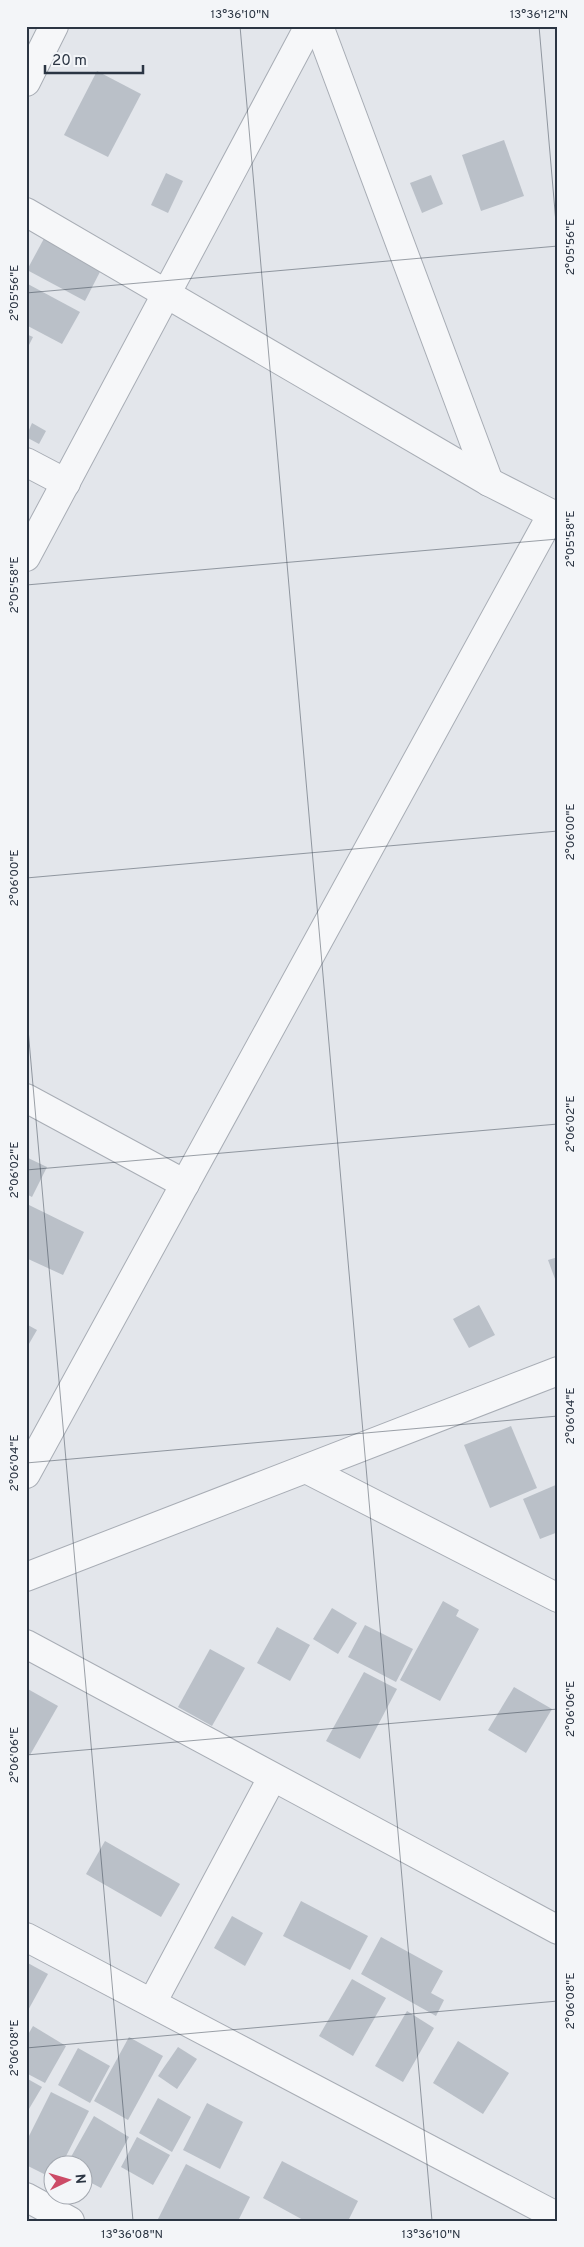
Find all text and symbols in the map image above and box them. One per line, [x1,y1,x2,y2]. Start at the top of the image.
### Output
text: 13°36'10"N [210,7,270,23]
text: 13°36'12"N [510,7,568,23]
scale bar [45,42,142,74]
text: 20 m [52,52,87,71]
text: 2°05'56"E [563,219,579,275]
text: 2°05'56"E [7,265,23,321]
text: 2°05'58"E [563,511,579,567]
text: 2°05'58"E [7,557,23,613]
text: 2°06'00"E [563,803,579,861]
text: 2°06'00"E [7,849,23,907]
text: 2°06'02"E [563,1096,579,1152]
text: 2°06'02"E [7,1142,23,1198]
text: 2°06'04"E [563,1388,579,1444]
text: 2°06'04"E [7,1435,23,1491]
text: 2°06'06"E [563,1681,579,1737]
text: 2°06'06"E [7,1727,23,1783]
text: 2°06'08"E [563,1973,579,2029]
text: 2°06'08"E [7,2020,23,2076]
north arrow [42,2154,92,2204]
text: N [71,2173,88,2185]
text: 13°36'08"N [101,2227,163,2243]
text: 13°36'10"N [401,2227,461,2243]

